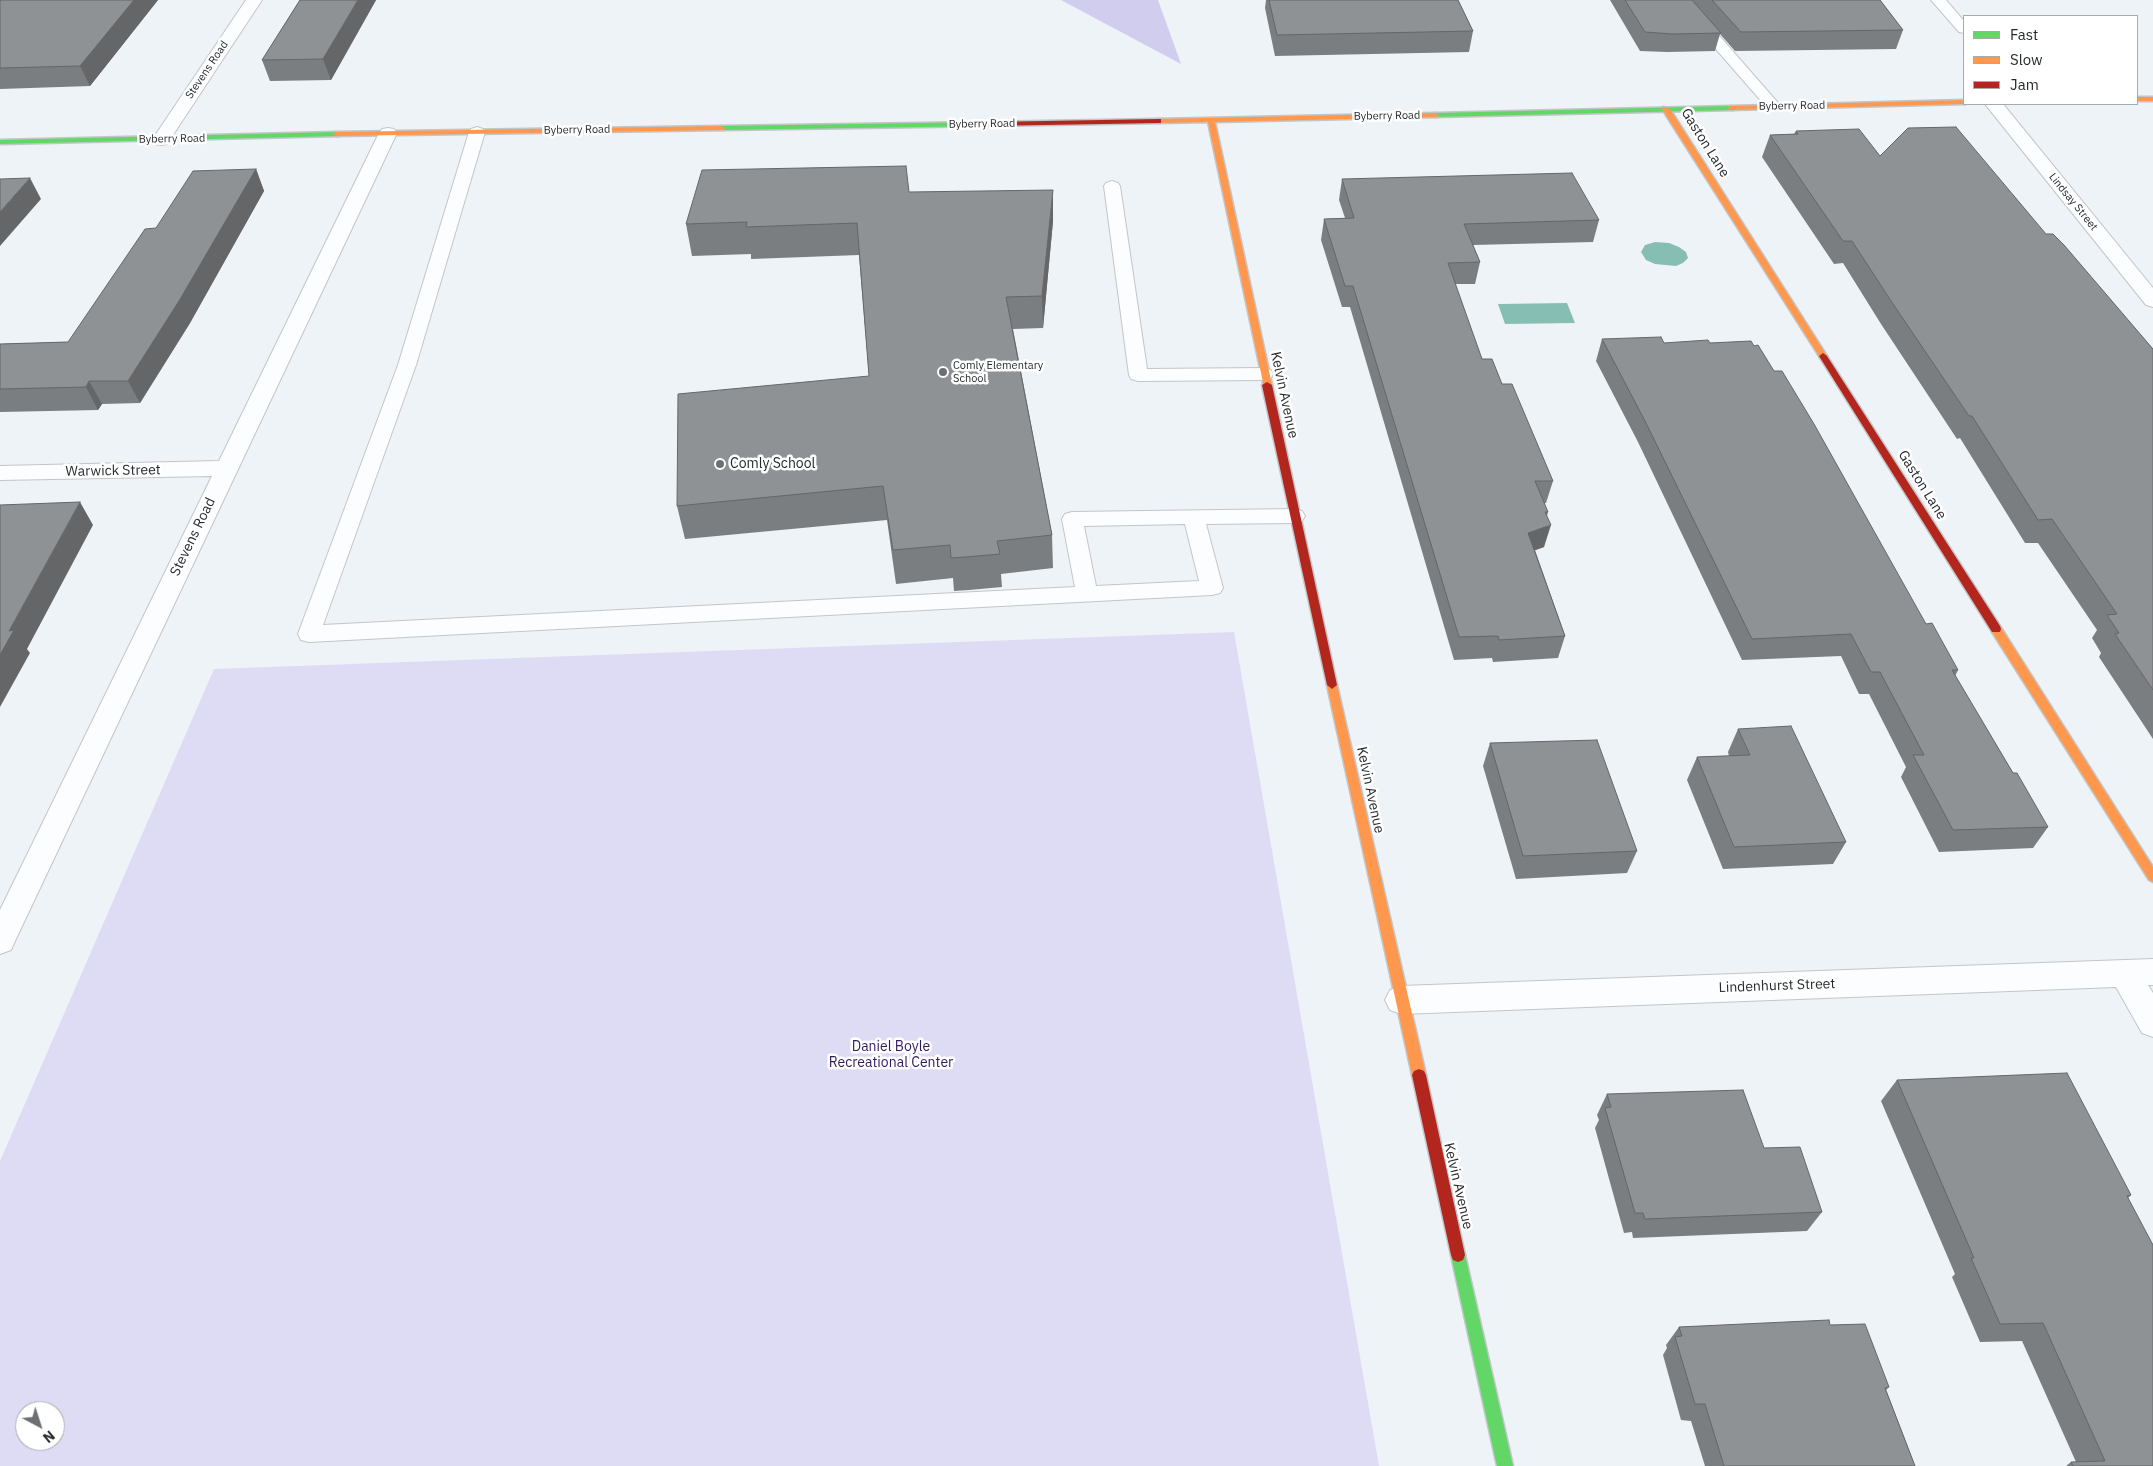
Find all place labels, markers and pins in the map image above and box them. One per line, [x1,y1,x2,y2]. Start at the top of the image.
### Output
place label: Comly Elementary School [953,359,1043,385]
marker: Comly Elementary School [937,366,949,378]
place label: Comly School [730,456,815,472]
marker: Comly School [714,458,726,470]

